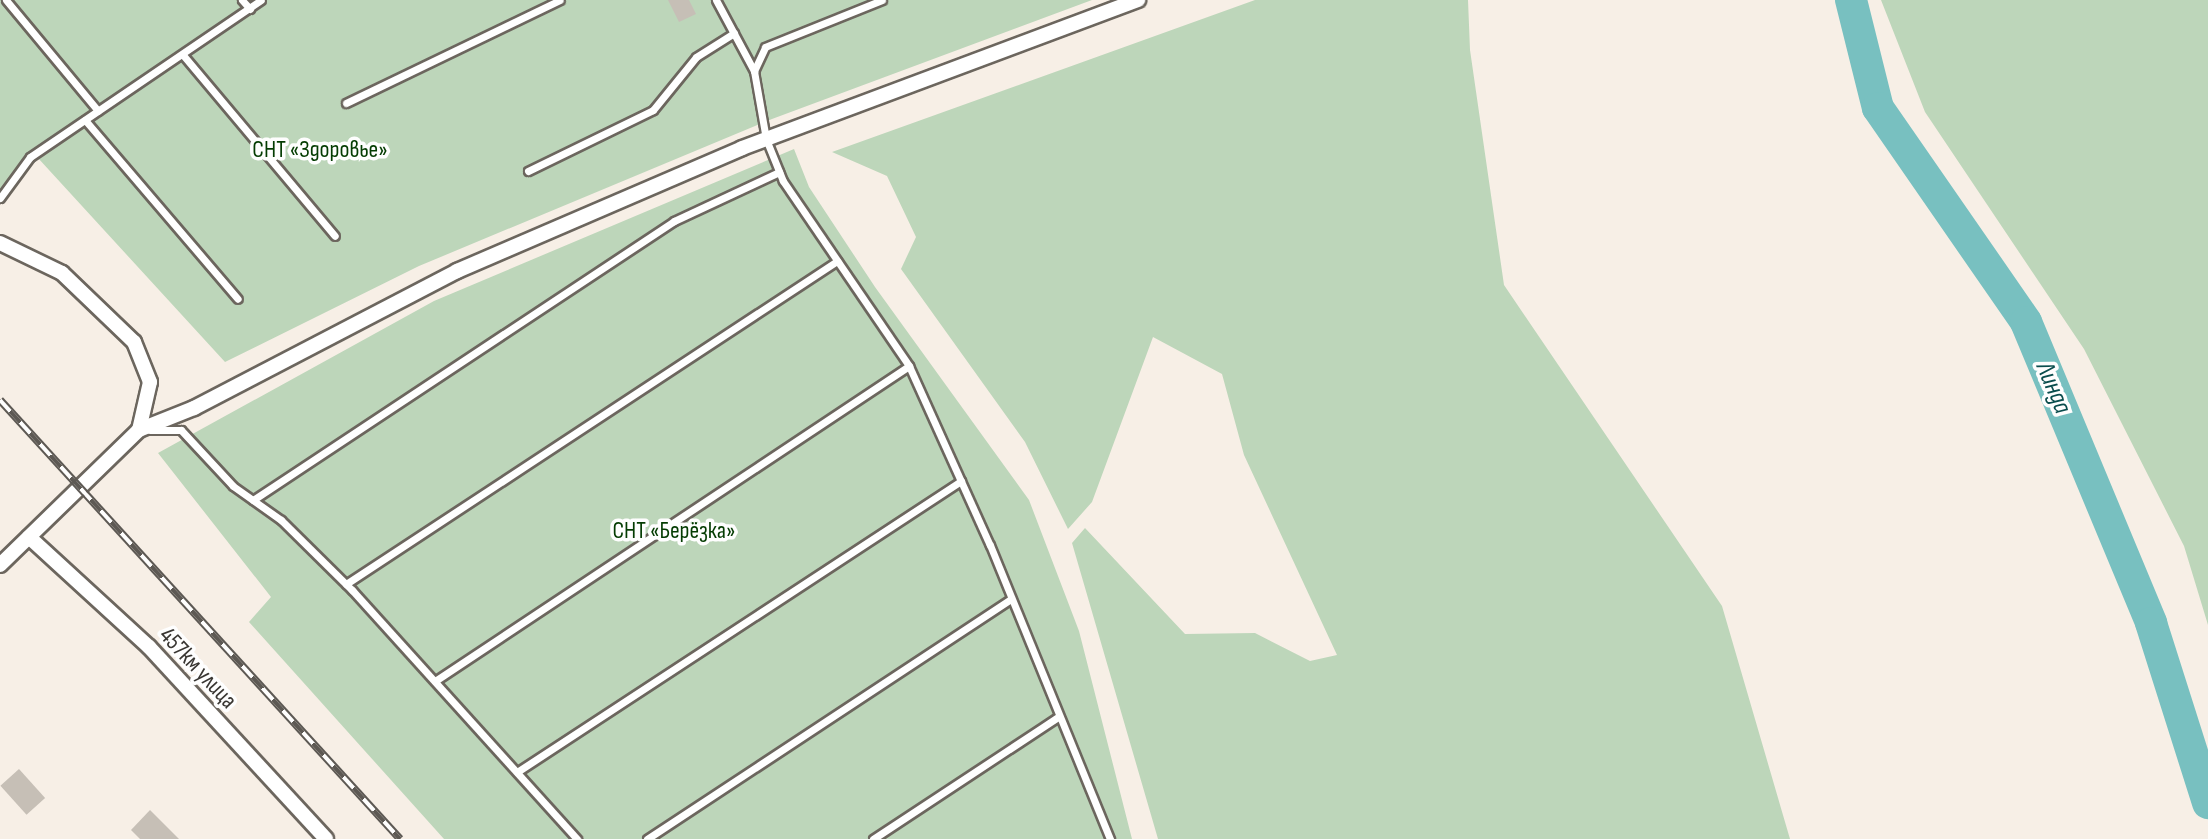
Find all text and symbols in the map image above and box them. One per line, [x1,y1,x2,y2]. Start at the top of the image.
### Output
park label: СНТ «Здоровье» [252,136,388,164]
water label: Линда [2028,357,2078,419]
park label: СНТ «Берёзка» [612,517,736,545]
street label: 457км улица [153,621,243,715]

